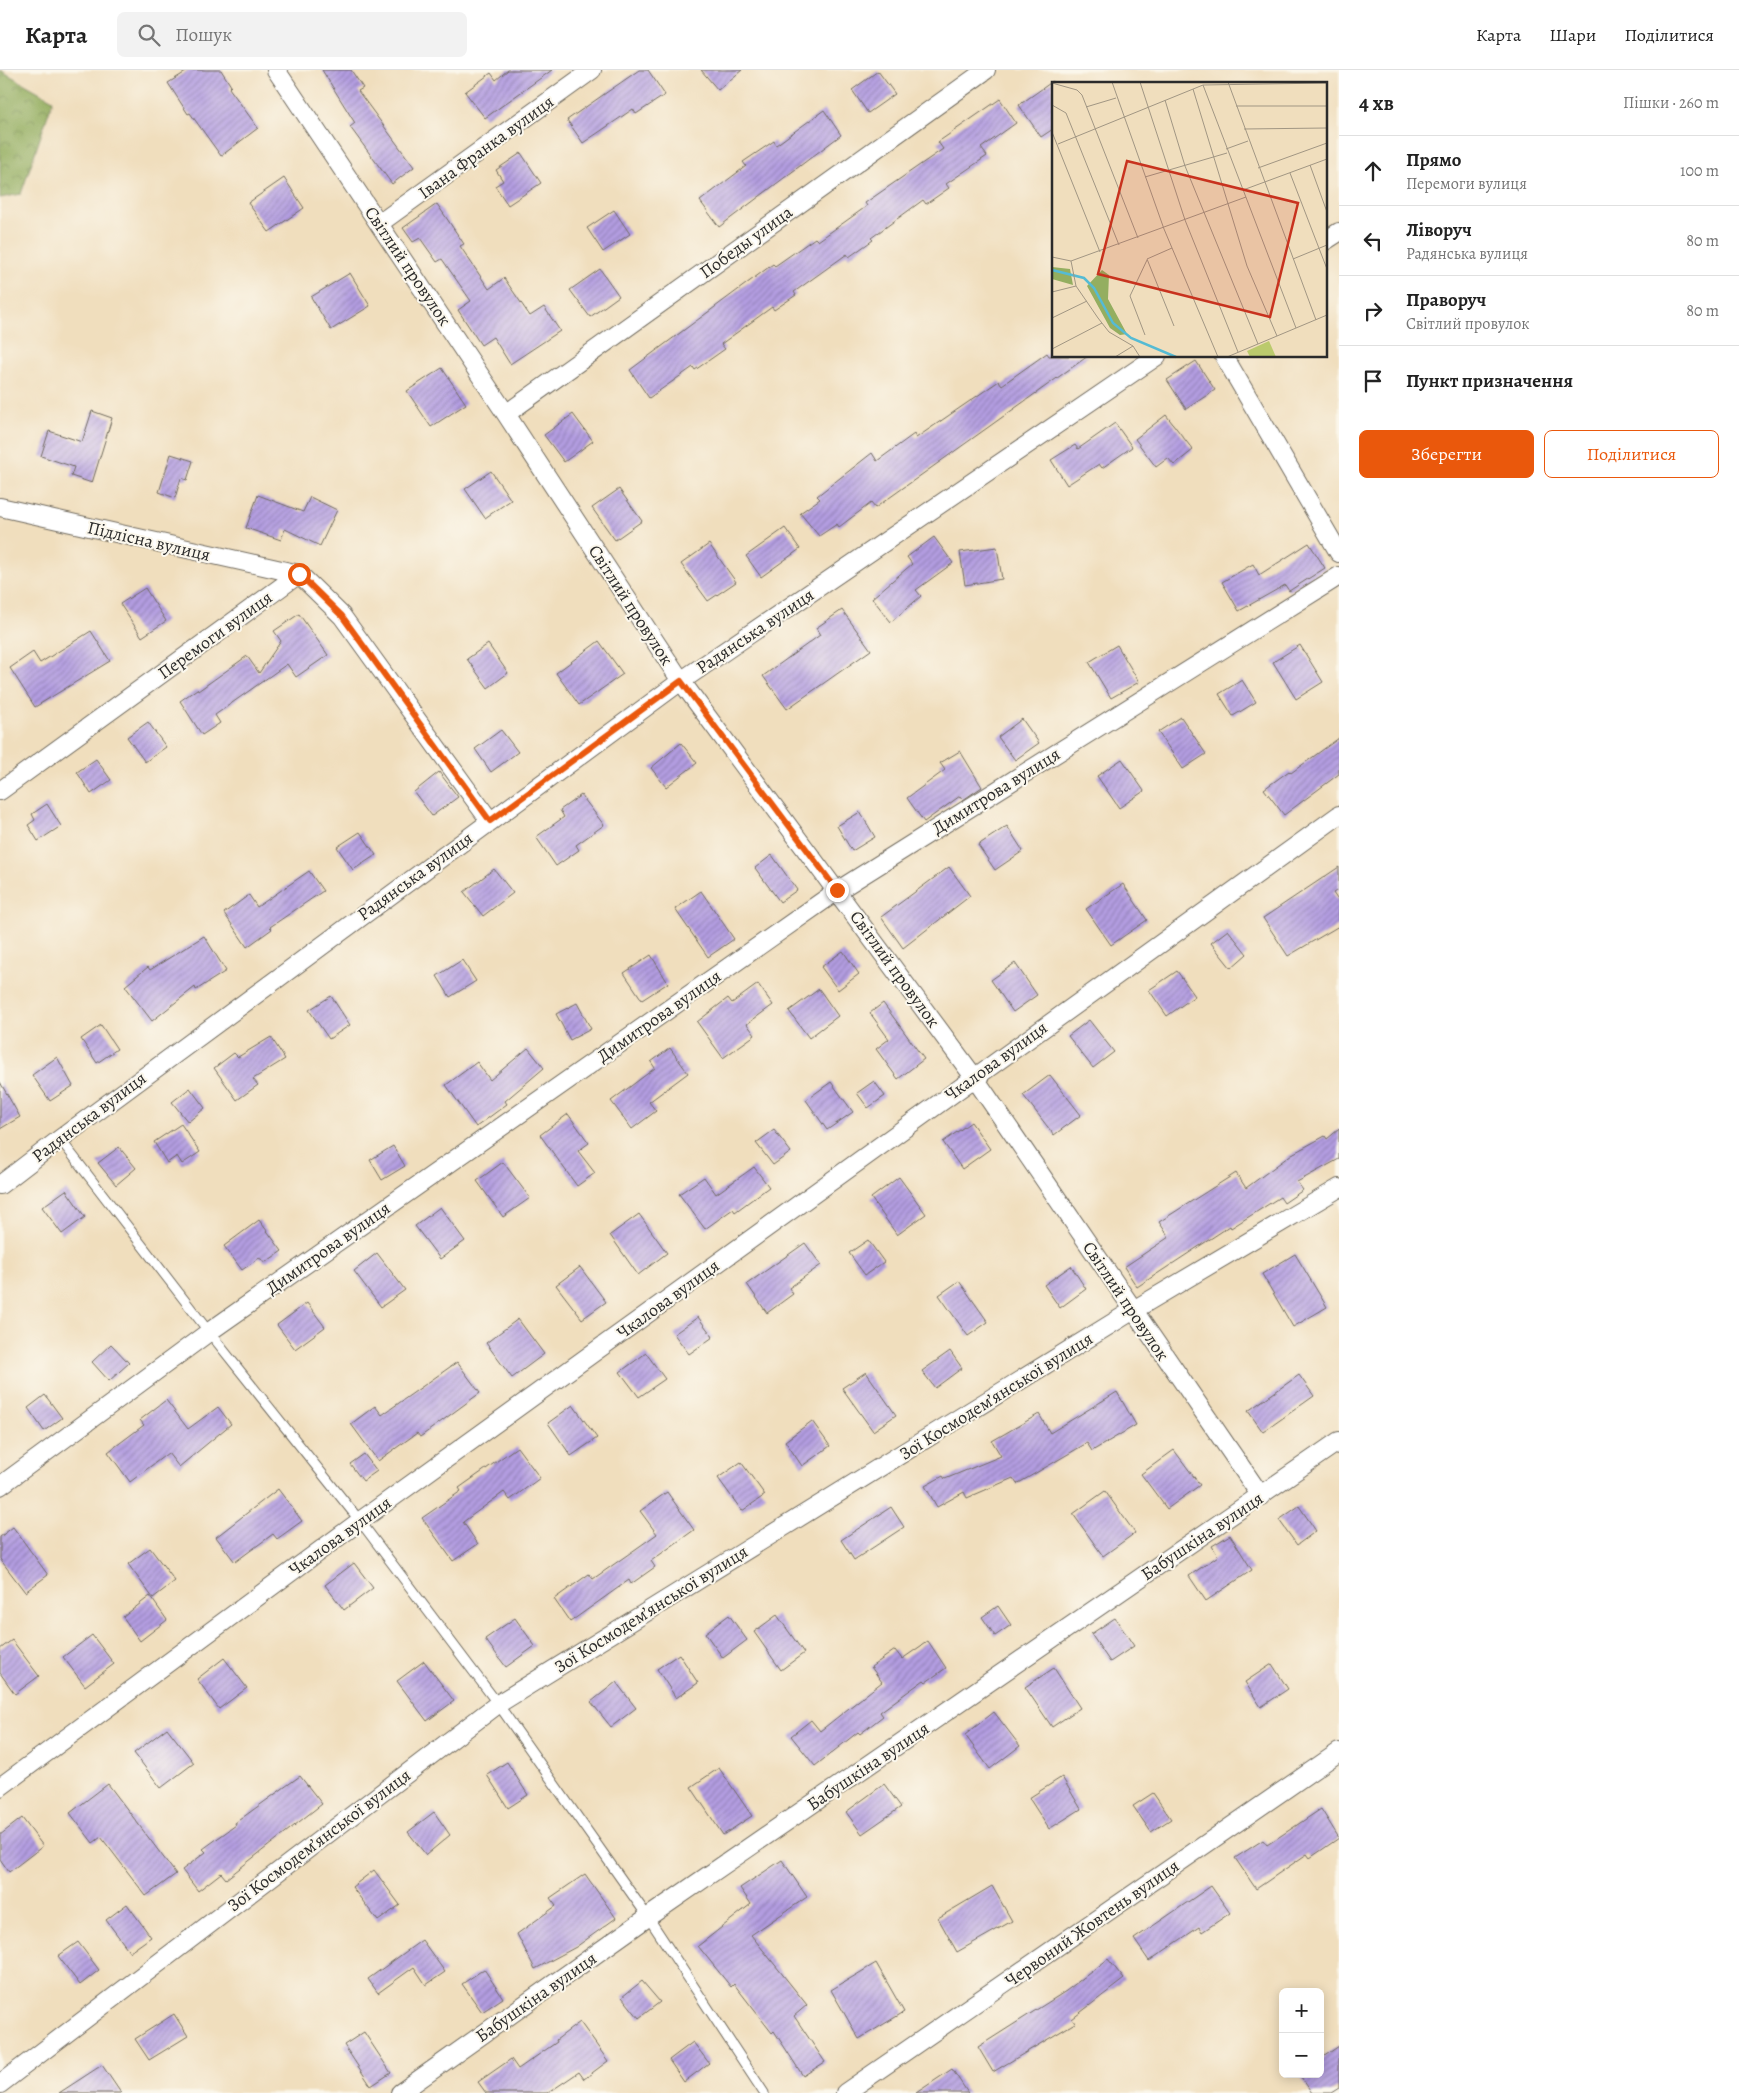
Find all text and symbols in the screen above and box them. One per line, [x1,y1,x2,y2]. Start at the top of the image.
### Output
search box [117,12,467,57]
text: Карта [25,19,87,51]
icon: search [135,21,163,49]
text: Пошук [175,22,232,48]
text: Карта [1476,23,1521,47]
text: Шари [1549,23,1596,47]
text: Поділитися [1624,23,1714,47]
inset map [1052,82,1326,358]
text: 4 хв [1359,89,1394,117]
street label: Івана Франка вулиця [413,90,559,204]
text: Пішки · 260 m [1623,92,1719,114]
text: Прямо [1406,147,1461,173]
icon: ahead [1359,157,1387,185]
text: 100 m [1680,160,1719,182]
text: Перемоги вулиця [1406,173,1527,195]
street label: Победы улица [695,200,798,284]
street label: Світлий провулок [359,202,457,330]
text: Ліворуч [1406,217,1472,243]
icon: left [1359,227,1387,255]
text: 80 m [1686,230,1719,252]
text: Радянська вулиця [1406,243,1528,265]
text: Праворуч [1406,287,1486,313]
icon: right [1359,297,1387,325]
text: 80 m [1686,300,1719,322]
text: Світлий провулок [1406,313,1530,335]
icon: arrive [1359,367,1387,395]
text: Пункт призначення [1406,368,1573,394]
button: Зберегти [1359,430,1534,478]
button: Поділитися [1544,430,1719,478]
street label: Підлісна вулиця [85,515,213,567]
street label: Світлий провулок [583,540,679,670]
route start [288,563,311,586]
street label: Радянська вулиця [691,583,819,679]
street label: Перемоги вулиця [153,585,277,685]
street label: Димитрова вулиця [928,742,1064,840]
street label: Радянська вулиця [352,826,478,926]
route end [826,879,849,902]
street label: Світлий провулок [844,906,946,1032]
street label: Димитрова вулиця [592,964,726,1068]
street label: Чкалова вулиця [940,1016,1052,1106]
street label: Радянська вулиця [27,1066,151,1168]
street label: Димитрова вулиця [261,1196,395,1300]
street label: Світлий провулок [1077,1237,1175,1365]
street label: Чкалова вулиця [612,1254,724,1344]
street label: Зої Космодем’янської вулиця [895,1326,1097,1466]
street label: Бабушкіна вулиця [1136,1486,1268,1586]
street label: Чкалова вулиця [284,1491,396,1581]
street label: Зої Космодем’янської вулиця [550,1539,752,1679]
street label: Бабушкіна вулиця [802,1716,934,1816]
street label: Зої Космодем’янської вулиця [222,1763,416,1917]
street label: Червоний Жовтень вулиця [1000,1854,1184,1992]
street label: Бабушкіна вулиця [471,1946,601,2048]
map controls [1279,1988,1324,2078]
button: + [1279,1988,1324,2033]
button: − [1279,2033,1324,2078]

